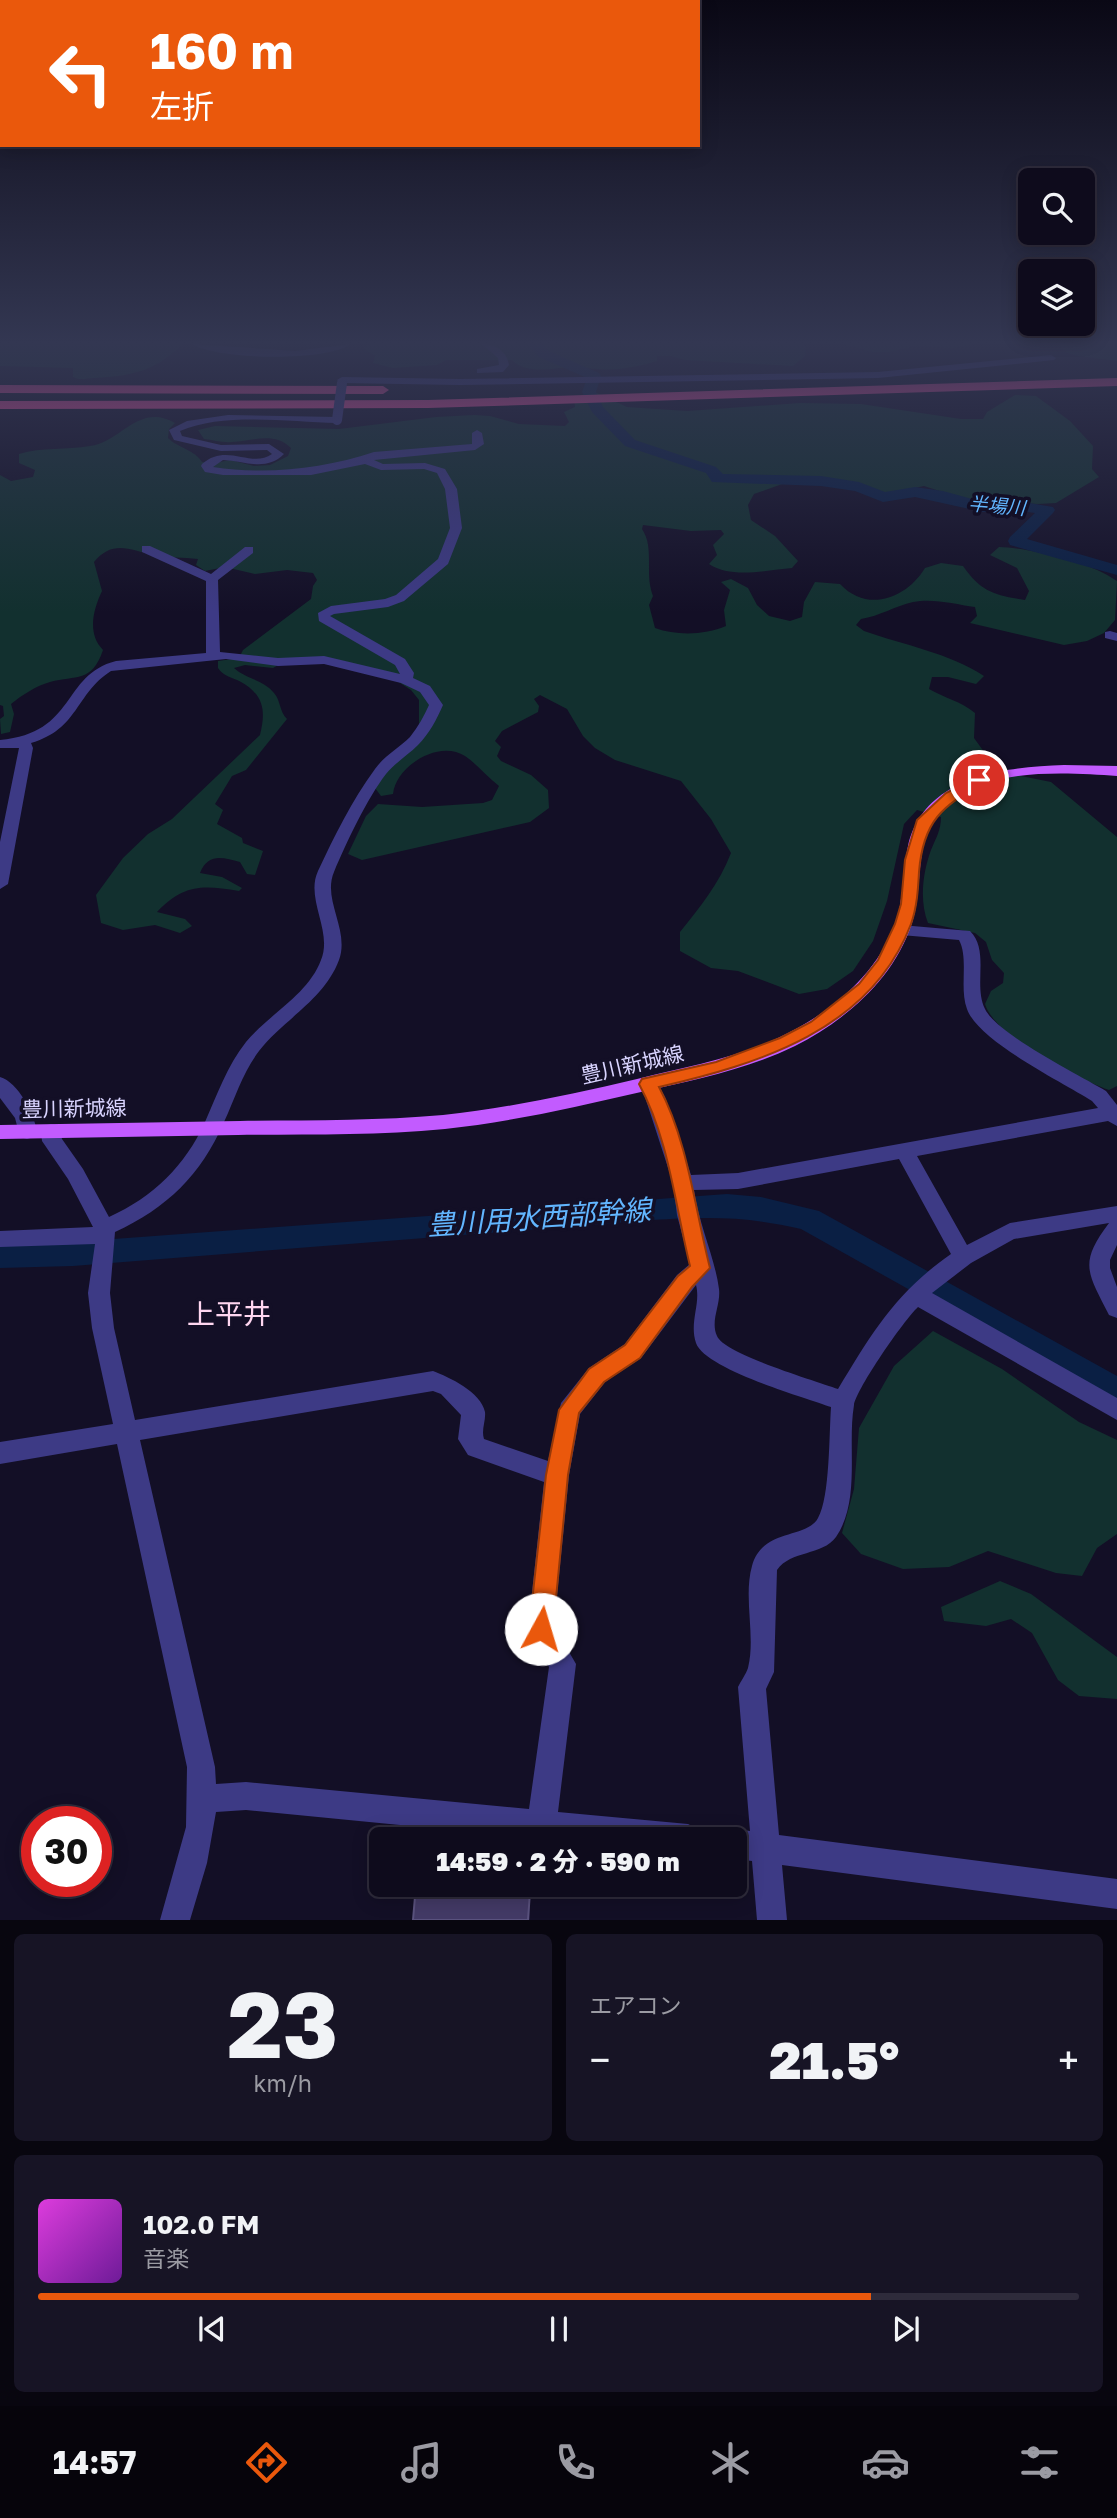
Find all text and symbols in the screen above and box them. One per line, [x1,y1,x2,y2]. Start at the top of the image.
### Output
text: 160 m [150,21,293,80]
icon: left [35,28,126,119]
text: 左折 [150,87,214,125]
map controls [1018,168,1095,336]
button: search [1018,168,1095,245]
button: layers [1018,259,1095,336]
water label: 半場川 [968,491,1028,519]
pin [949,750,1009,810]
icon: arrive [960,761,998,799]
street label: 豊川新城線 [578,1040,686,1088]
street label: 豊川新城線 [21,1094,127,1122]
water label: 豊川用水西部幹線 [426,1193,655,1241]
district label: 上平井 [187,1297,271,1330]
position arrow [504,1592,578,1666]
speed limit sign: 30 [21,1806,112,1897]
text: 14:59 · 2 分 · 590 m [436,1846,680,1877]
text: 23 [227,1969,338,2078]
text: エアコン [590,1991,682,2019]
text: 21.5° [769,2028,899,2090]
text: − [590,2037,610,2082]
text: + [1058,2037,1079,2082]
text: km/h [253,2069,312,2097]
text: 102.0 FM [143,2209,259,2240]
text: 音楽 [143,2244,189,2272]
icon: previous [193,2310,231,2348]
icon: pause [540,2310,578,2348]
icon: next [887,2310,925,2348]
icon: directions [242,2438,291,2487]
icon: music [397,2438,446,2487]
icon: phone [551,2438,600,2487]
icon: climate [706,2438,755,2487]
icon: car [861,2438,910,2487]
icon: filters [1015,2438,1064,2487]
text: 14:57 [53,2443,136,2481]

